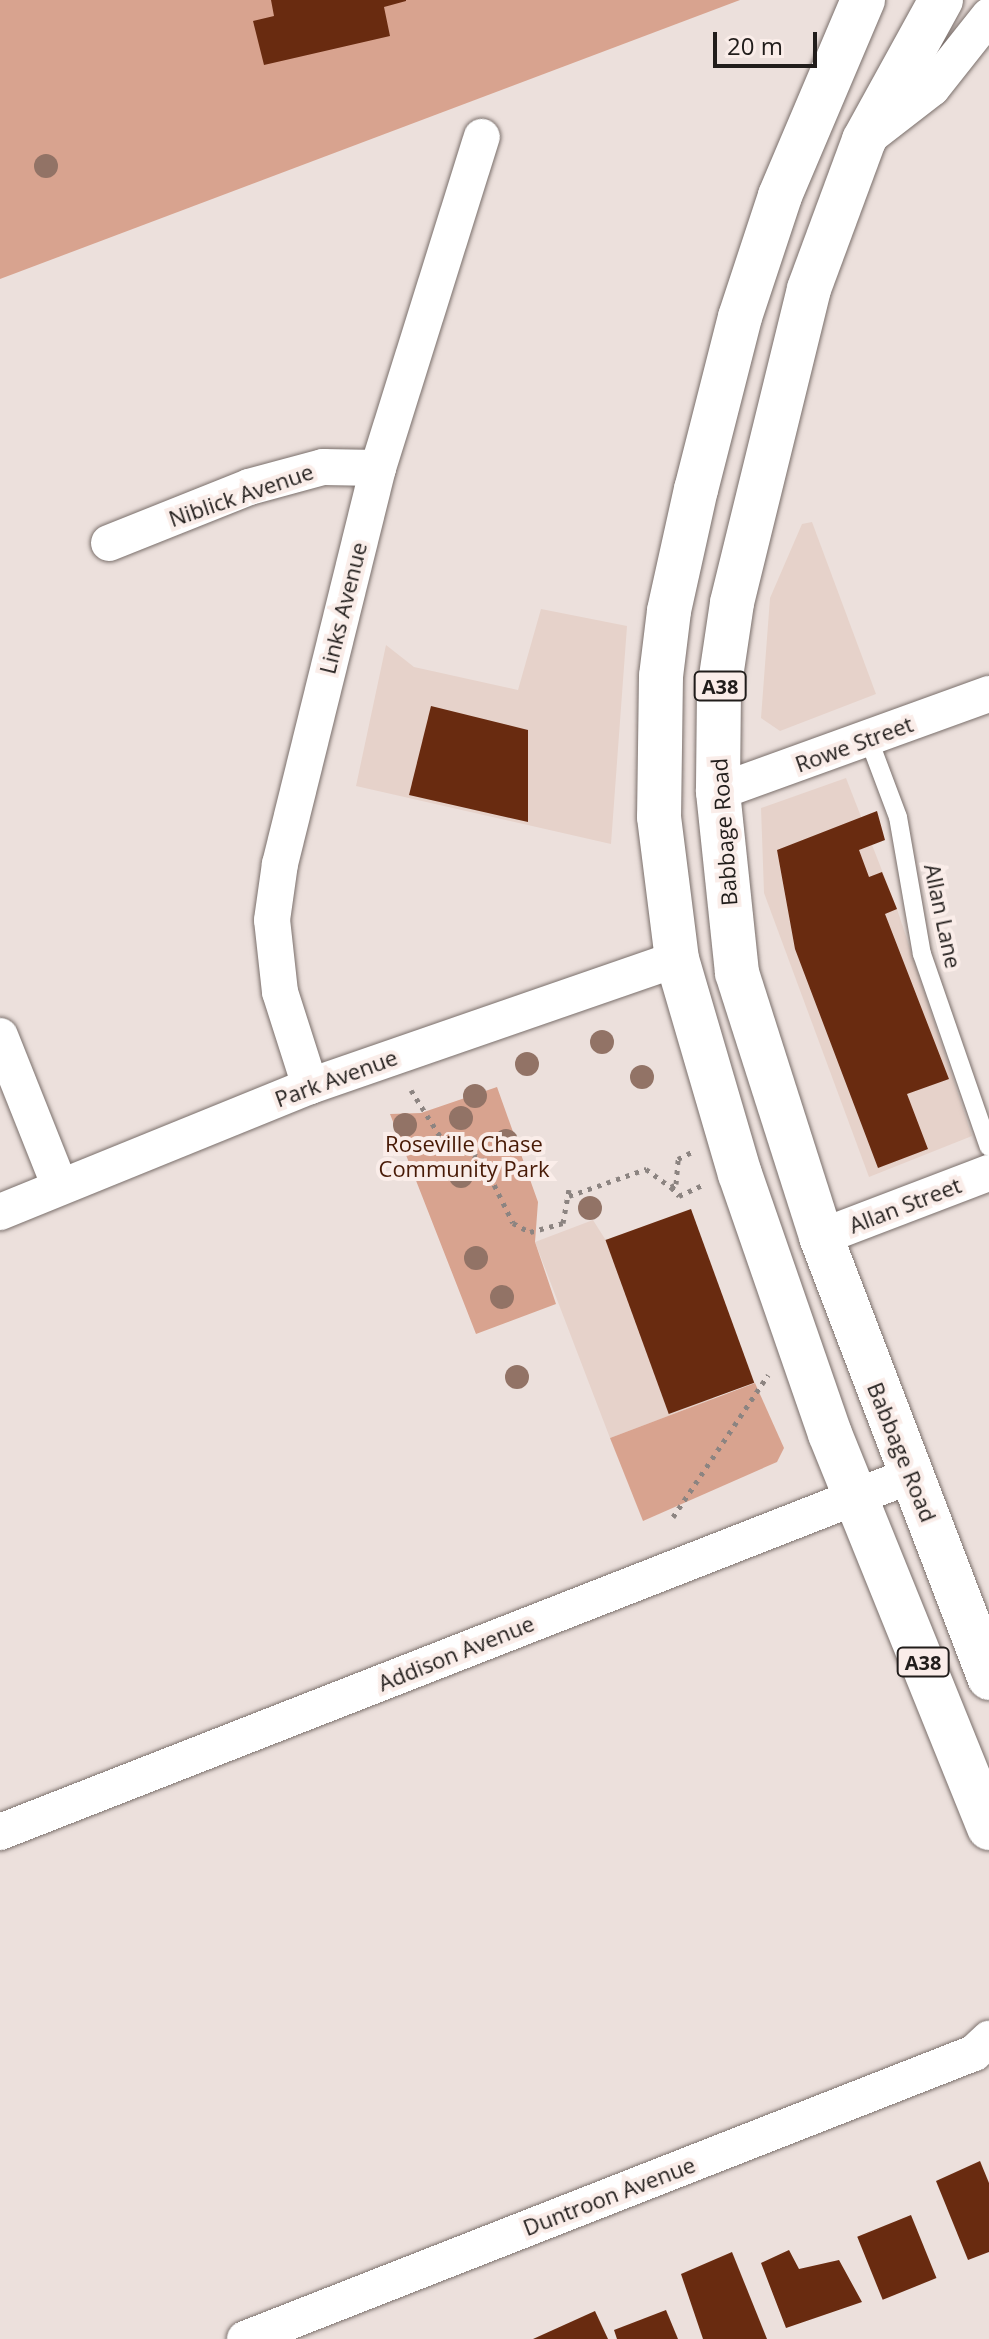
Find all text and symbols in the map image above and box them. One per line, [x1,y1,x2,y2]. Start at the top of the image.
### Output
scale bar [717,16,821,66]
text: 20 m [727,29,783,62]
street label: Niblick Avenue [165,458,317,532]
street label: Links Avenue [314,539,372,677]
road number: A38 [692,670,748,702]
street label: Rowe Street [792,710,916,778]
street label: Babbage Road [706,757,742,907]
street label: Allan Lane [919,861,967,971]
street label: Park Avenue [271,1044,401,1112]
park label: Roseville Chase Community Park [379,1130,549,1182]
street label: Allan Street [845,1172,965,1238]
street label: Babbage Road [862,1378,942,1526]
street label: Addison Avenue [374,1610,538,1696]
road number: A38 [895,1646,951,1678]
street label: Duntroon Avenue [519,2151,699,2241]

